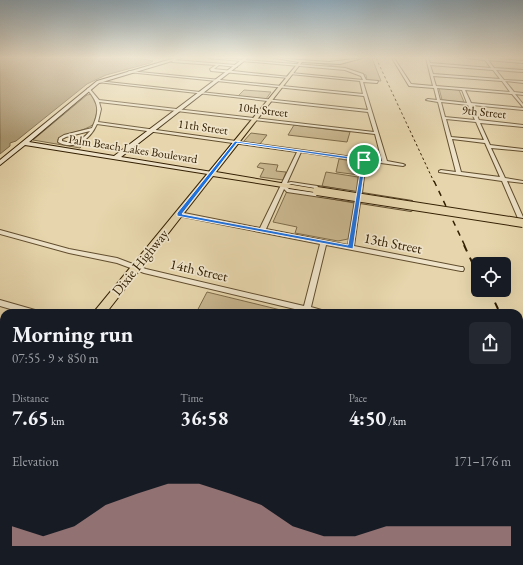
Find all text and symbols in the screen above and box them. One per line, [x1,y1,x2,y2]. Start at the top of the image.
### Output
street label: 10th Street [237,99,289,121]
street label: 9th Street [461,102,507,122]
street label: 11th Street [177,116,229,138]
street label: Palm Beach Lakes Boulevard [67,131,200,167]
pin [347,143,381,177]
icon: arrive [353,149,375,171]
street label: Dixie Highway [108,224,173,299]
street label: 13th Street [363,229,424,258]
street label: 14th Street [168,255,230,285]
map controls [471,257,511,297]
button: locate [471,257,511,297]
text: Morning run [12,320,133,349]
button: share [469,322,511,364]
text: 07:55 · 9 × 850 m [12,350,99,367]
text: Distance [12,391,49,405]
text: Time [180,391,203,405]
text: Pace [349,391,367,405]
text: 7.65 [12,405,49,431]
text: 36:58 [180,405,228,431]
text: 4:50 [349,405,386,431]
text: km [49,414,65,428]
text: /km [386,414,406,428]
text: Elevation [12,453,59,470]
text: 171–176 m [454,453,511,470]

